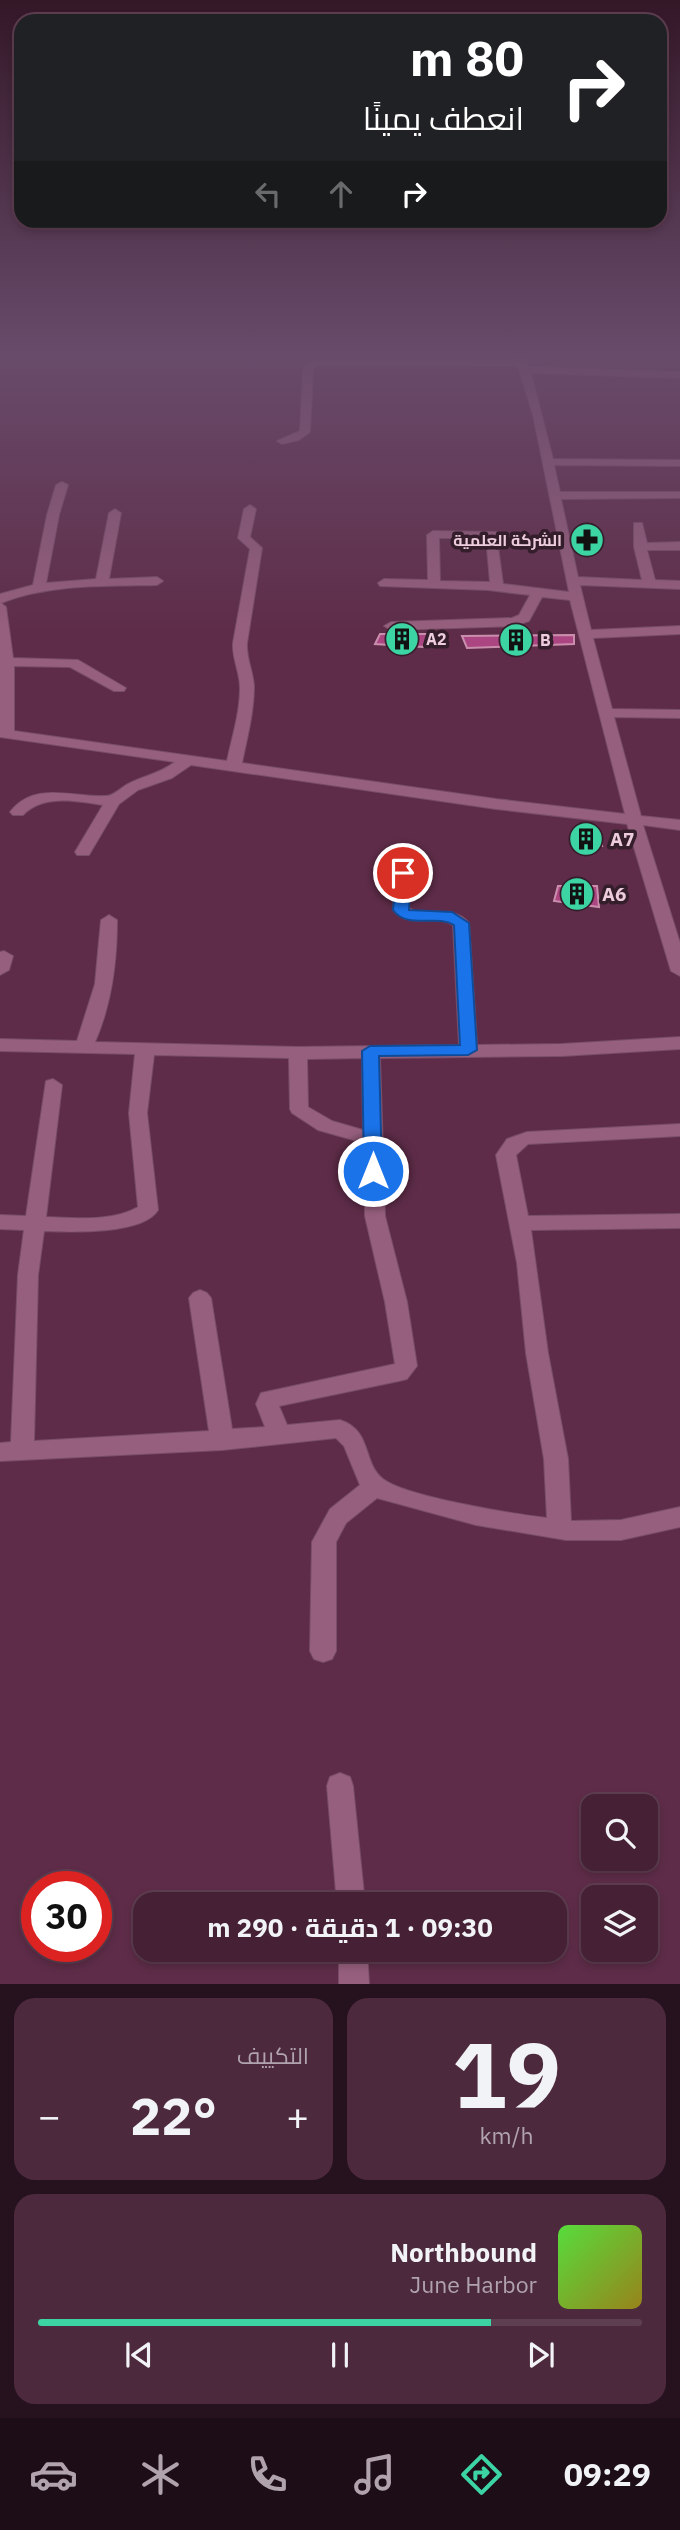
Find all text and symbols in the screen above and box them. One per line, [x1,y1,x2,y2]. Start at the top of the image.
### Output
text: 80 m [410,26,524,89]
icon: right [548,42,639,133]
text: انعطف يمينًا [363,97,524,139]
icon: left [249,175,287,213]
icon: ahead [322,175,360,213]
icon: right [395,175,433,213]
pharmacy icon: الشركة العلمية [568,521,606,559]
place label: الشركة العلمية [453,530,562,550]
building icon: A2 [383,620,421,658]
building icon: B [497,621,535,659]
place label: A2 [426,629,447,649]
place label: B [540,630,551,650]
building icon: A7 [567,820,605,858]
place label: A7 [610,827,634,851]
pin [373,843,433,903]
icon: arrive [384,854,422,892]
building icon: A6 [558,875,596,913]
place label: A6 [602,882,626,906]
position arrow [336,1134,410,1208]
map controls [581,1794,658,1962]
button: search [581,1794,658,1871]
speed limit sign: 30 [21,1871,112,1962]
button: layers [581,1885,658,1962]
text: 09:30 · 1 دقيقة · 290 m [207,1910,493,1944]
text: 19 [452,2015,561,2133]
text: التكييف [237,2040,309,2070]
text: 22° [130,2082,217,2149]
text: − [38,2091,61,2140]
text: + [286,2091,309,2140]
text: km/h [479,2120,534,2150]
text: Northbound [390,2235,537,2269]
text: June Harbor [409,2269,537,2299]
icon: previous [120,2336,158,2374]
icon: pause [321,2336,359,2374]
icon: next [522,2336,560,2374]
icon: car [29,2450,78,2499]
icon: climate [136,2450,185,2499]
icon: phone [243,2450,292,2499]
icon: music [350,2450,399,2499]
icon: directions [457,2450,506,2499]
text: 09:29 [564,2453,651,2495]

